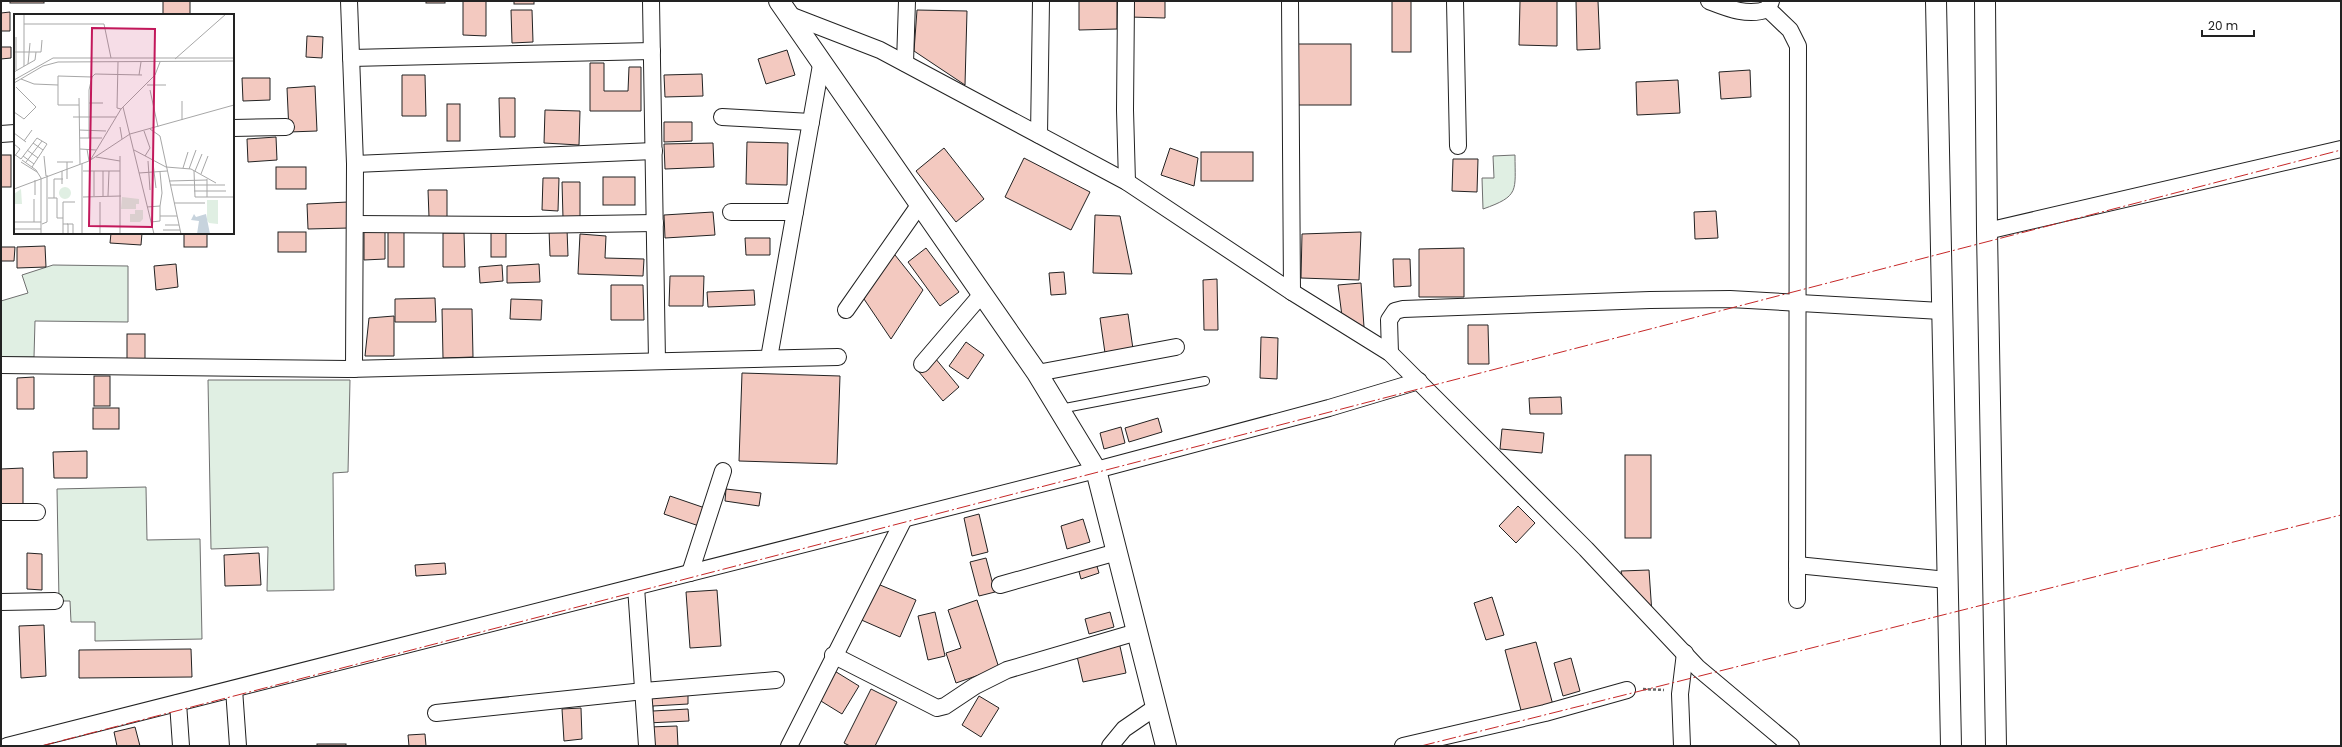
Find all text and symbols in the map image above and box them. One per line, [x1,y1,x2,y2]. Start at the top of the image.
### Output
scale bar [2202,12,2254,38]
inset map [14,14,234,234]
text: 20 m [2208,17,2238,34]

